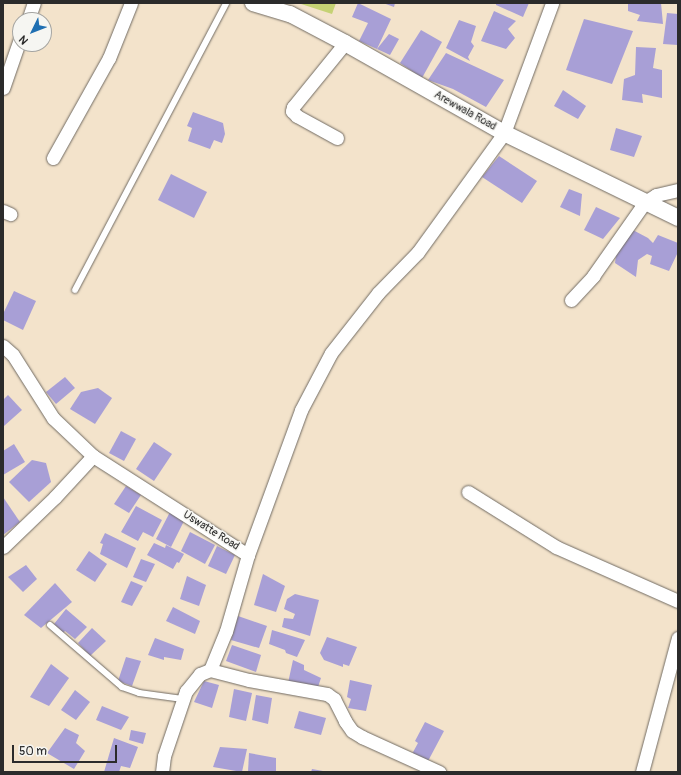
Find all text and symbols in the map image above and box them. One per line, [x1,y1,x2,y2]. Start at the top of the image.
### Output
north arrow [12,12,52,52]
text: N [16,33,31,47]
street label: Arewwala Road [432,88,498,134]
street label: Uswatte Road [180,508,242,554]
scale bar [14,737,119,763]
text: 50 m [19,744,47,759]

